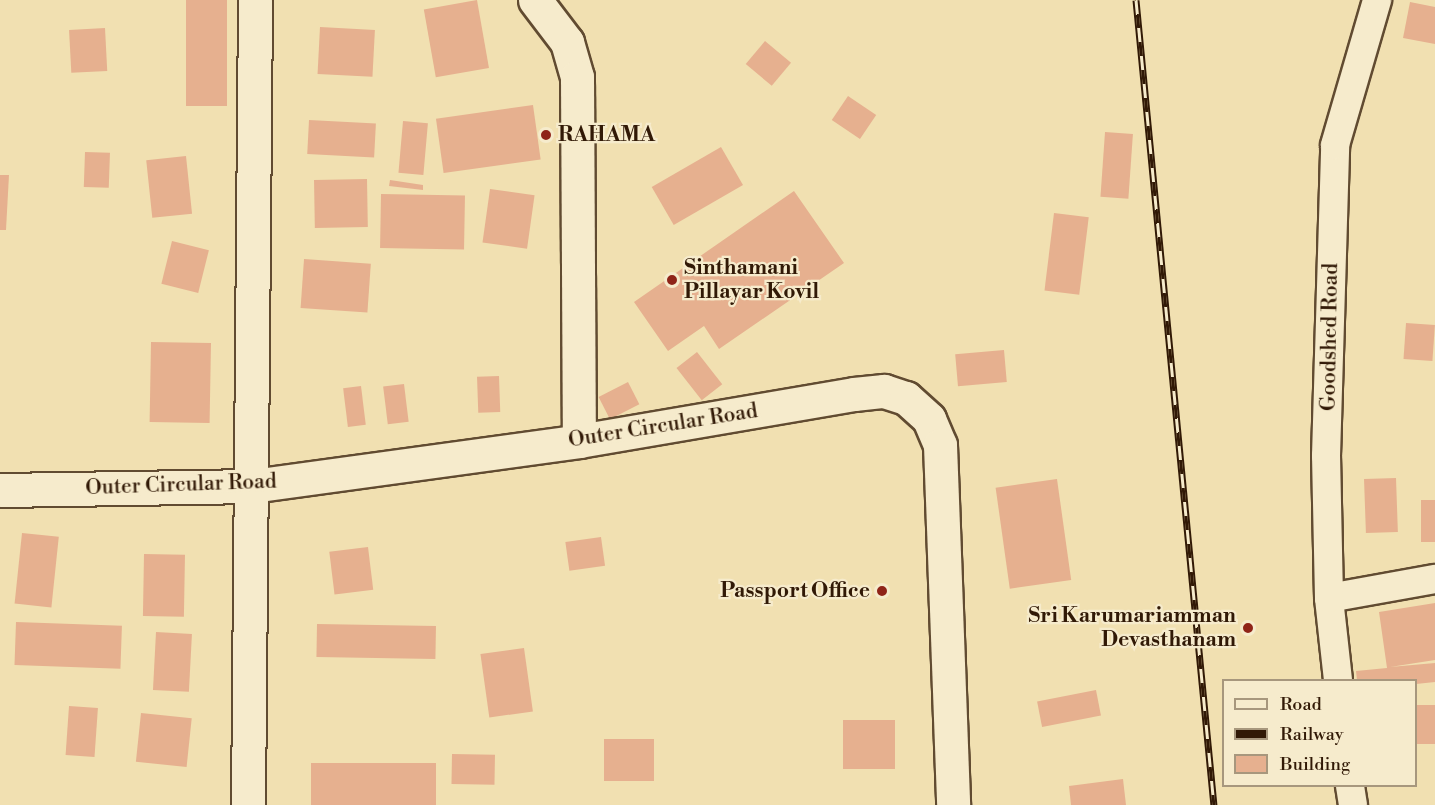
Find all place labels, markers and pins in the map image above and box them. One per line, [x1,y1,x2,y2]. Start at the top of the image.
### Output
place label: RAHAMA [558,122,655,148]
marker: RAHAMA [539,128,553,142]
place label: Sinthamani Pillayar Kovil [684,255,819,305]
marker: Sinthamani Pillayar Kovil [665,273,679,287]
place label: Passport Office [720,578,870,604]
marker: Passport Office [875,584,889,598]
place label: Sri Karumariamman Devasthanam [1028,603,1236,653]
marker: Sri Karumariamman Devasthanam [1241,621,1255,635]

